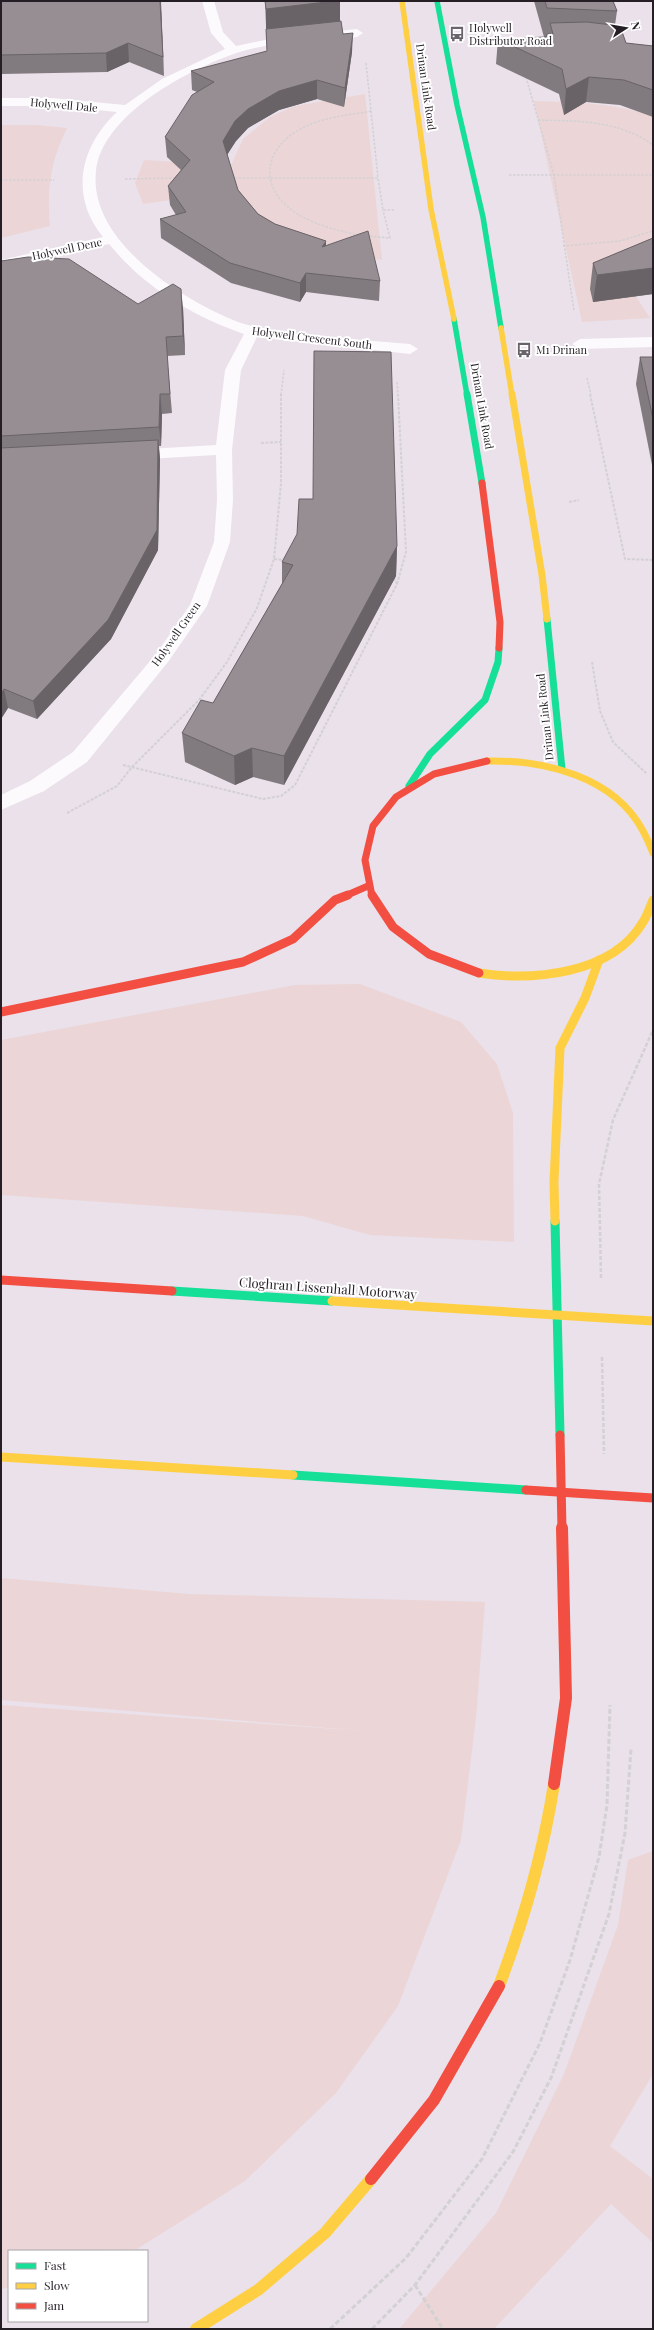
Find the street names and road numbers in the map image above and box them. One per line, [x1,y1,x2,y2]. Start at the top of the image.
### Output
street label: Drinan Link Road [413,43,440,132]
street label: Holywell Dale [30,94,99,115]
street label: Holywell Dene [30,234,104,263]
street label: Holywell Crescent South [251,323,374,352]
street label: Drinan Link Road [468,362,498,451]
street label: Holywell Green [148,598,204,669]
street label: Drinan Link Road [532,672,557,761]
street label: Cloghran Lissenhall Motorway [239,1273,418,1302]

